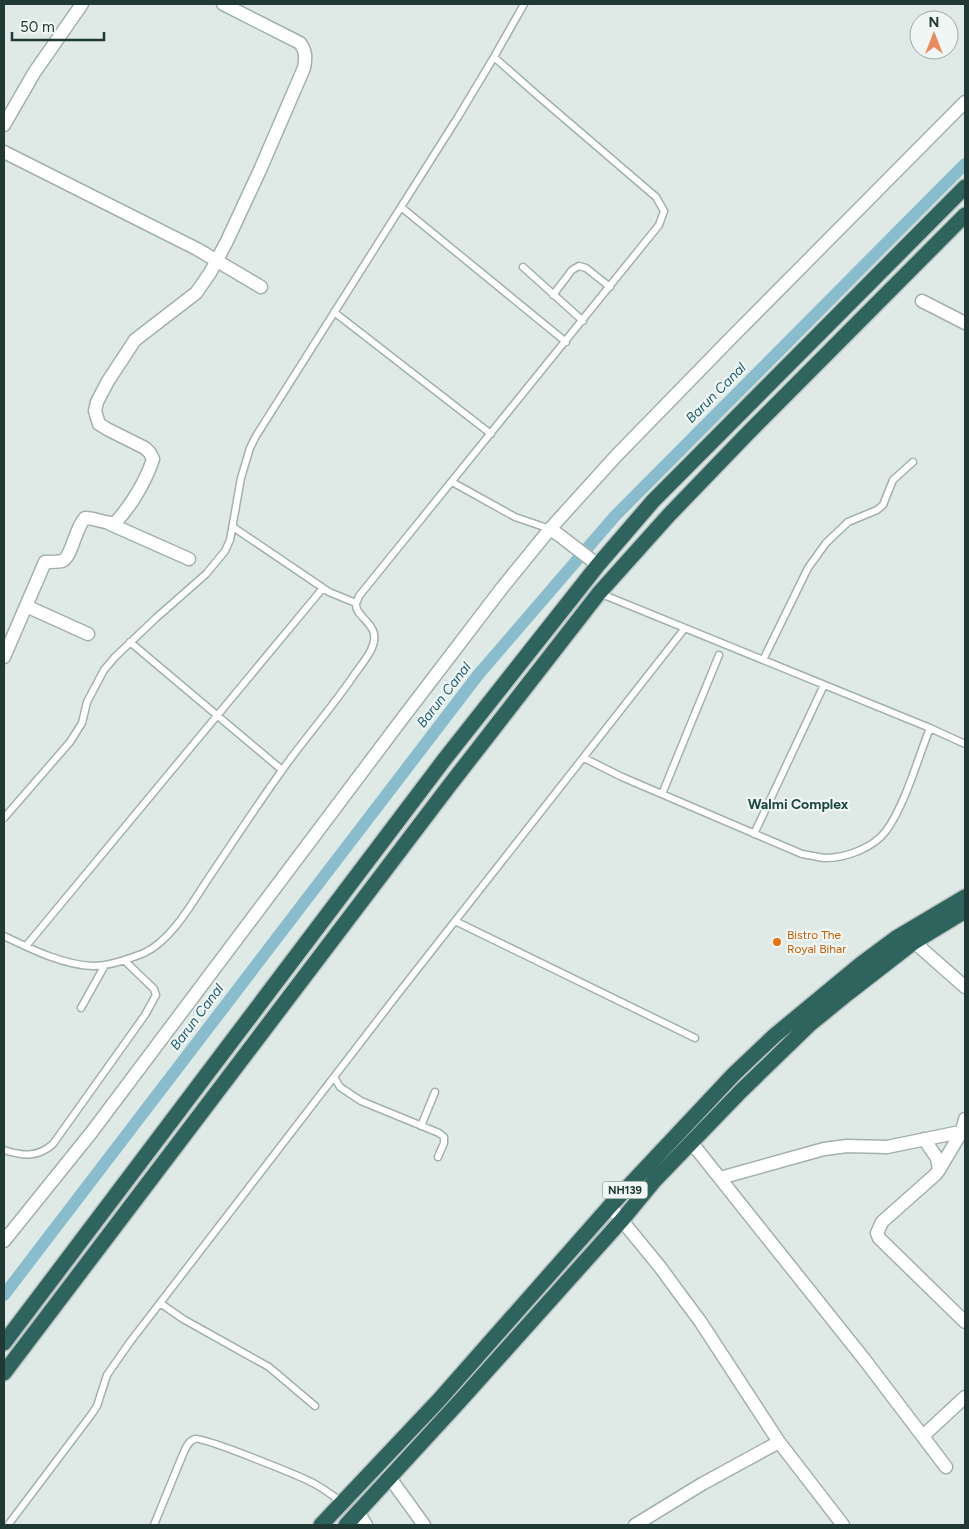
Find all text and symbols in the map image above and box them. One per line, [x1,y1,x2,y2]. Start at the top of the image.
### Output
scale bar [12,10,105,42]
north arrow [909,10,959,60]
text: N [929,14,939,31]
text: 50 m [20,18,55,36]
water label: Barun Canal [682,359,750,427]
water label: Barun Canal [413,658,475,731]
district label: Walmi Complex [748,796,849,813]
place label: Bistro The Royal Bihar [787,928,846,956]
marker: Bistro The Royal Bihar [771,936,783,948]
water label: Barun Canal [167,980,228,1053]
road number: NH139 [602,1182,648,1198]

